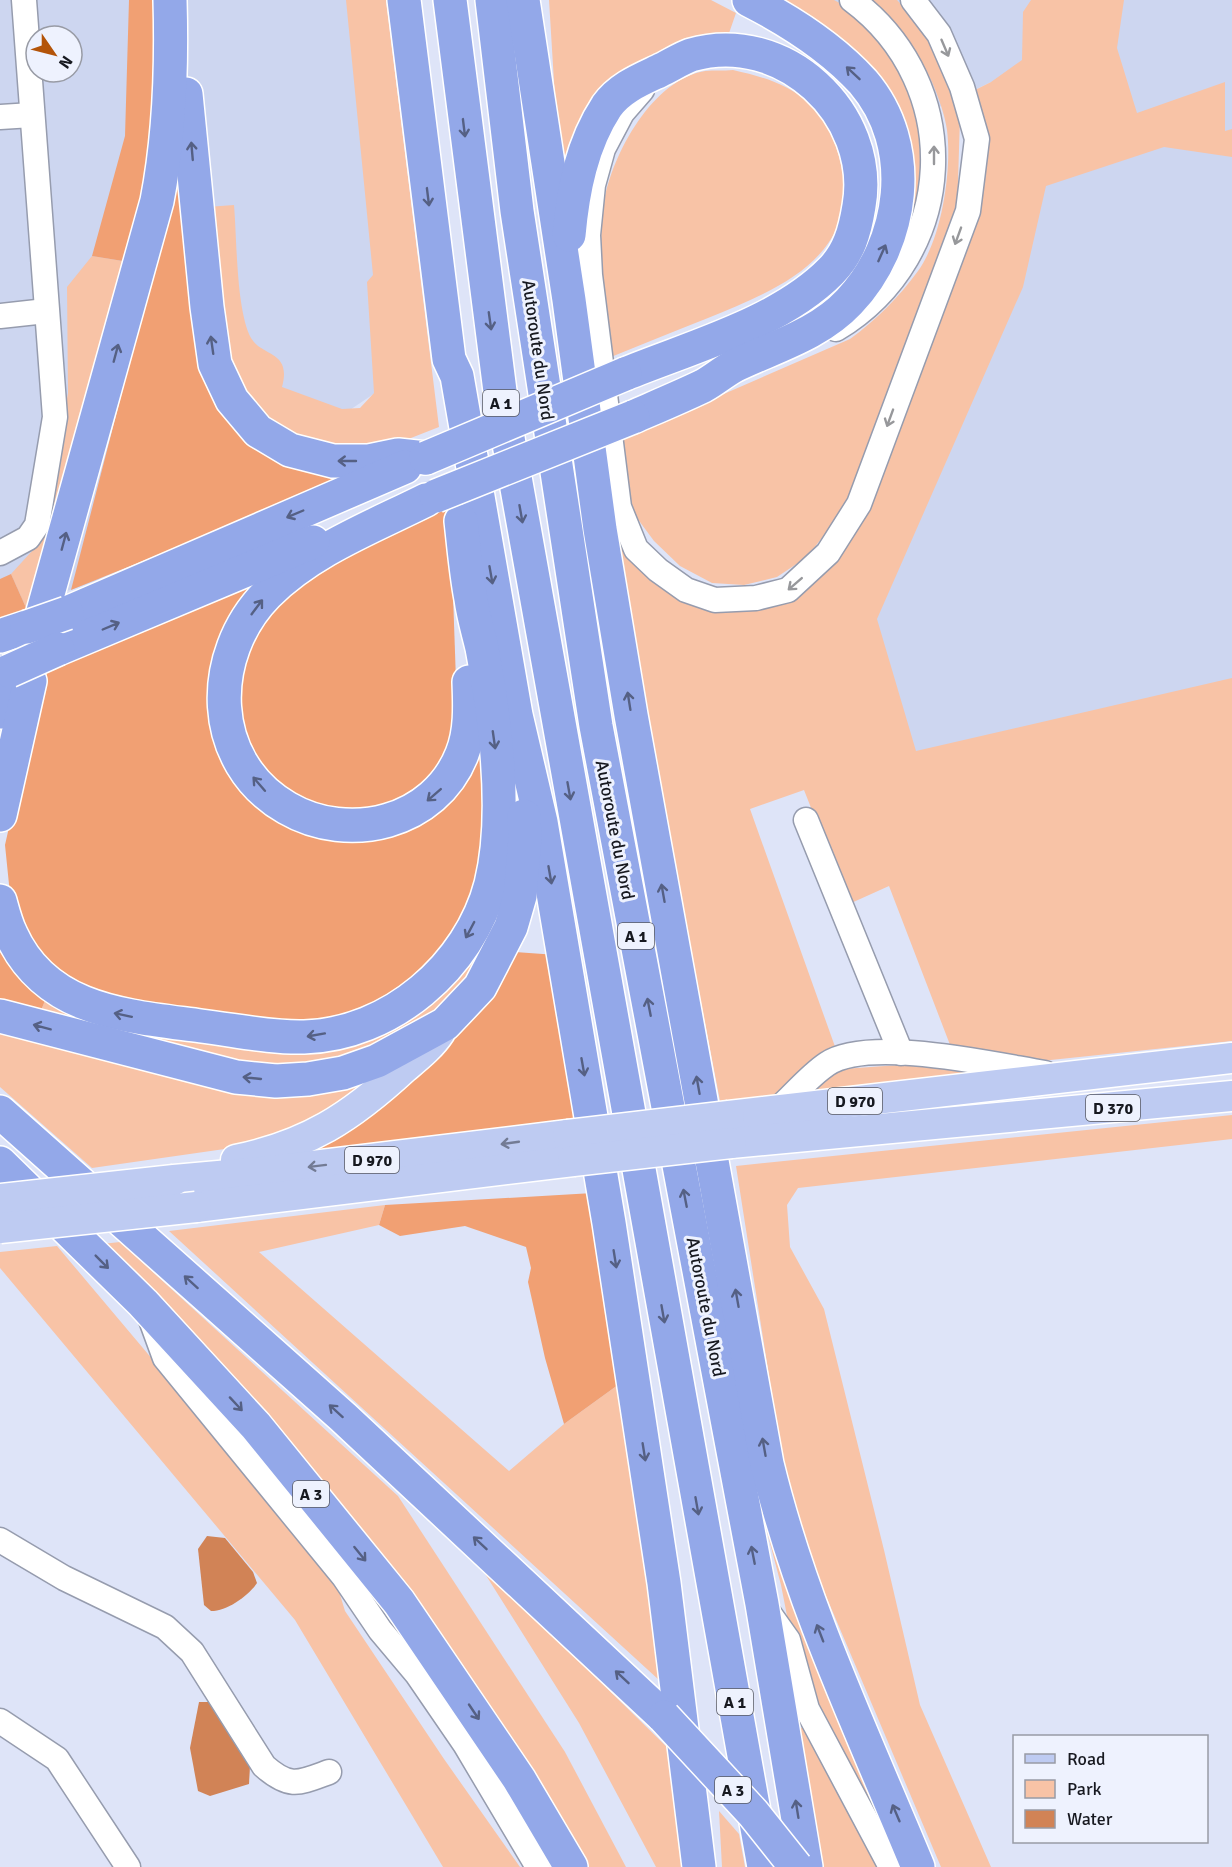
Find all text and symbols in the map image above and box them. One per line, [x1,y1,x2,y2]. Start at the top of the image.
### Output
north arrow [24,24,84,84]
one-way arrow [940,39,951,57]
text: N [54,52,77,72]
one-way arrow [846,66,861,80]
one-way arrow [459,118,470,137]
one-way arrow [186,141,197,161]
one-way arrow [928,146,940,166]
one-way arrow [423,187,434,207]
one-way arrow [952,226,963,244]
one-way arrow [877,245,888,263]
street label: Autoroute du Nord [517,278,559,422]
one-way arrow [485,311,496,331]
one-way arrow [207,335,218,355]
one-way arrow [111,343,122,362]
road number: A 1 [483,390,519,416]
one-way arrow [884,408,895,427]
one-way arrow [337,455,357,467]
one-way arrow [515,504,526,523]
one-way arrow [286,509,304,520]
one-way arrow [59,532,70,551]
one-way arrow [486,565,497,584]
one-way arrow [787,577,802,591]
one-way arrow [250,600,263,616]
one-way arrow [102,620,120,631]
one-way arrow [623,692,634,712]
one-way arrow [489,730,500,749]
street label: Autoroute du Nord [591,758,639,902]
one-way arrow [253,776,266,792]
one-way arrow [564,781,575,801]
one-way arrow [426,788,442,801]
one-way arrow [545,865,556,884]
one-way arrow [657,884,668,904]
one-way arrow [464,921,476,938]
road number: A 1 [618,923,654,949]
one-way arrow [643,997,654,1017]
one-way arrow [114,1008,133,1020]
one-way arrow [33,1021,52,1033]
one-way arrow [307,1030,326,1041]
one-way arrow [578,1057,589,1076]
one-way arrow [243,1073,263,1084]
one-way arrow [692,1076,703,1095]
road number: D 970 [828,1088,882,1114]
road number: D 370 [1086,1095,1140,1121]
one-way arrow [501,1138,521,1149]
road number: D 970 [345,1147,399,1173]
one-way arrow [307,1161,327,1172]
one-way arrow [679,1189,690,1209]
street label: Autoroute du Nord [682,1235,730,1379]
one-way arrow [609,1249,620,1269]
one-way arrow [94,1255,109,1270]
one-way arrow [184,1275,199,1289]
one-way arrow [731,1288,742,1308]
one-way arrow [658,1304,669,1323]
one-way arrow [229,1396,243,1411]
one-way arrow [329,1404,344,1418]
one-way arrow [758,1438,769,1457]
one-way arrow [639,1442,650,1462]
road number: A 3 [293,1481,329,1507]
one-way arrow [692,1496,703,1515]
one-way arrow [473,1536,488,1550]
one-way arrow [354,1546,367,1562]
one-way arrow [747,1546,758,1565]
one-way arrow [814,1624,825,1643]
one-way arrow [615,1670,630,1684]
road number: A 1 [717,1689,753,1715]
one-way arrow [468,1704,480,1720]
legend [1013,1735,1208,1843]
text: Road [1067,1748,1106,1770]
road number: A 3 [715,1777,751,1803]
text: Park [1067,1778,1102,1800]
one-way arrow [791,1800,802,1820]
one-way arrow [890,1804,901,1823]
text: Water [1067,1808,1113,1830]

